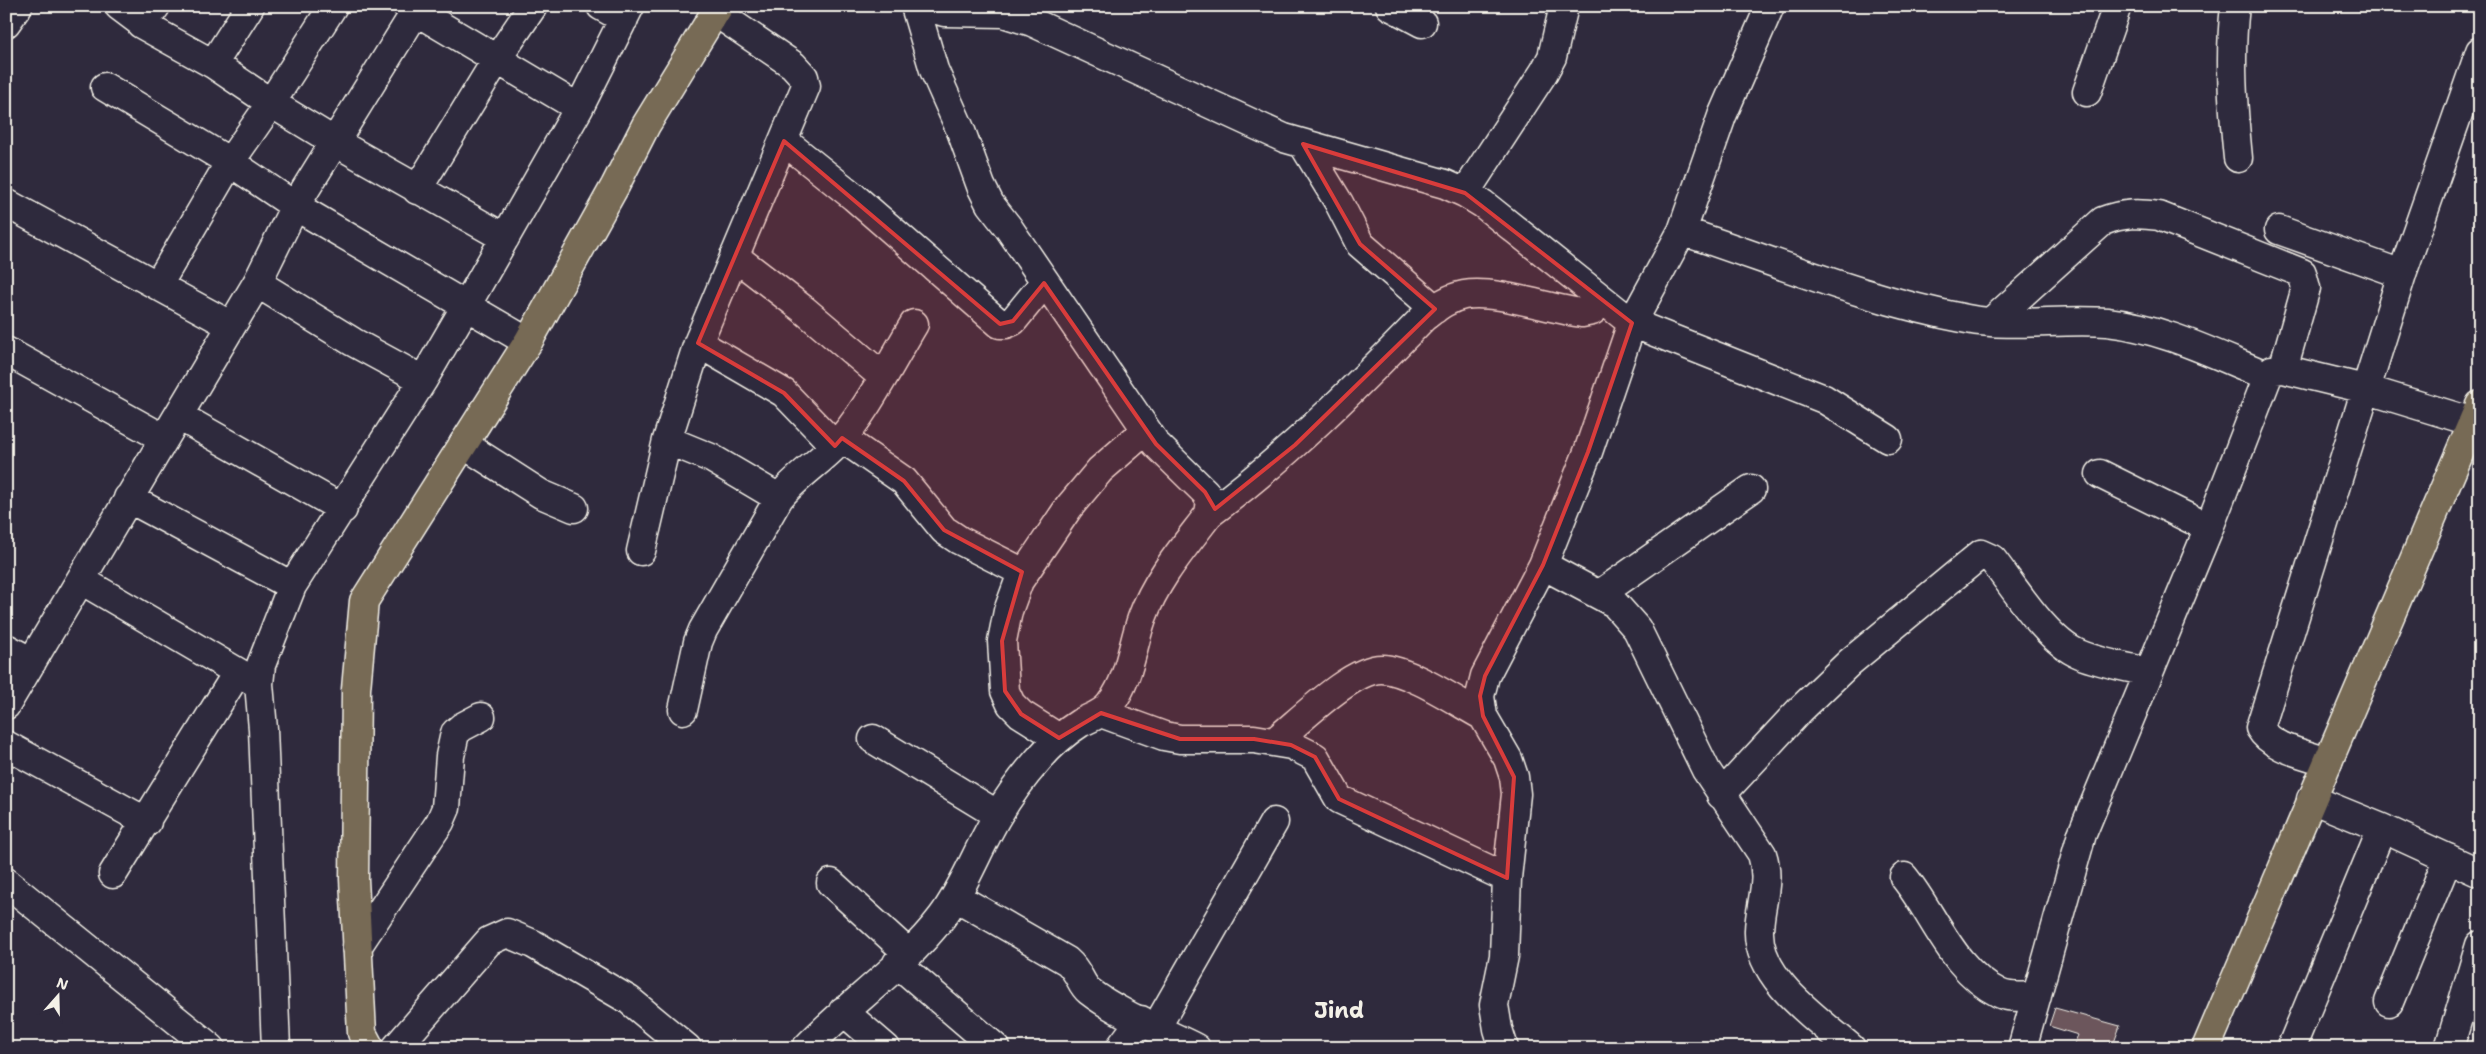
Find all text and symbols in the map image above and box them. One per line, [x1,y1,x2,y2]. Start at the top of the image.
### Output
north arrow [32,972,82,1022]
text: N [54,973,71,994]
district label: Jind [1314,996,1364,1025]

